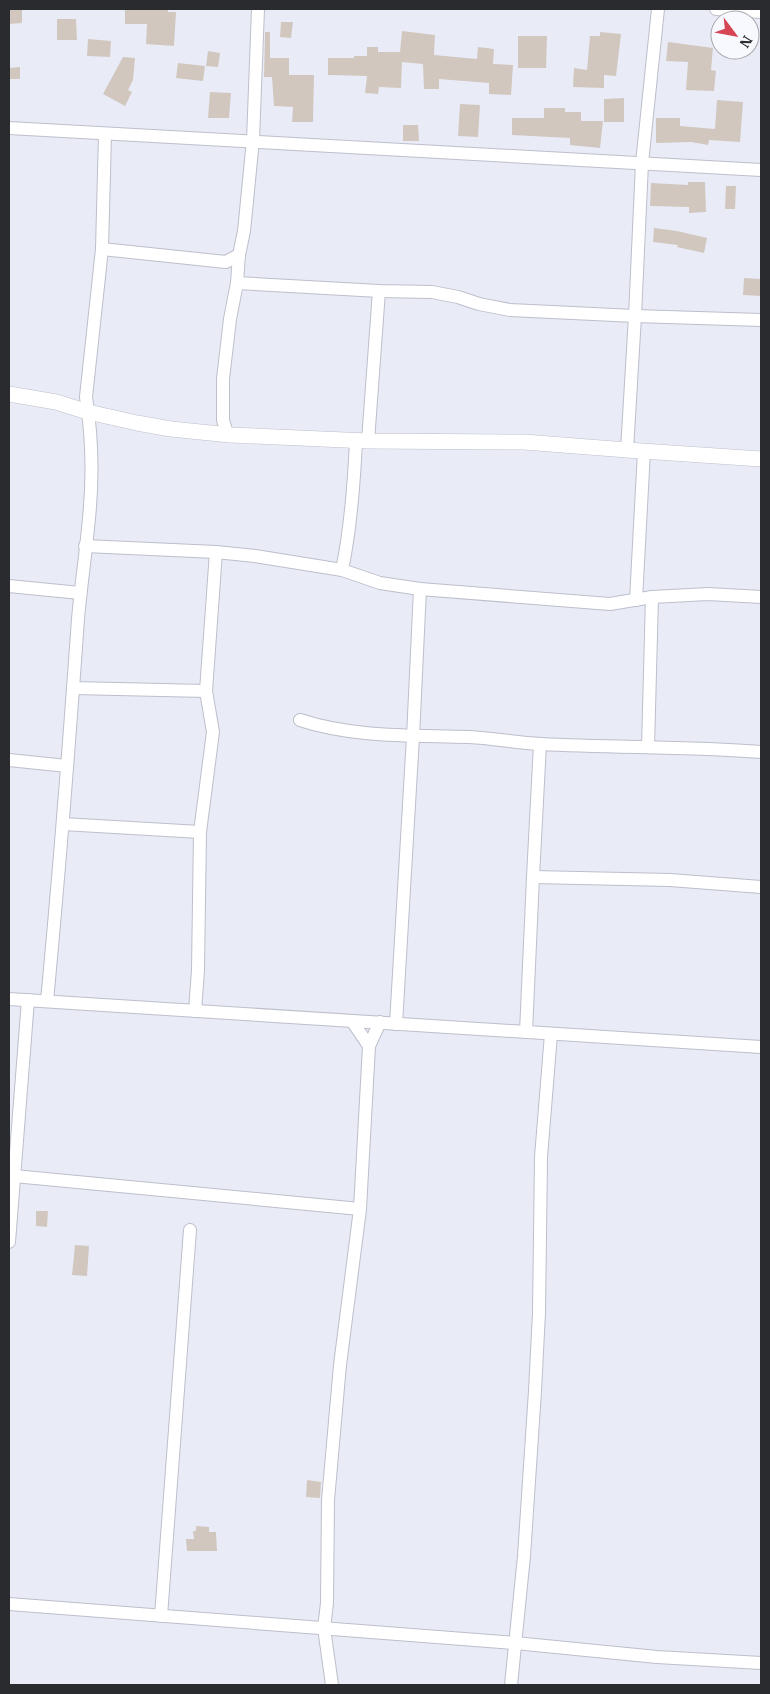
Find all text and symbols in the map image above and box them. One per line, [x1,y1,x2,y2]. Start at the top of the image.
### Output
north arrow [710,10,760,60]
text: N [735,32,757,51]

